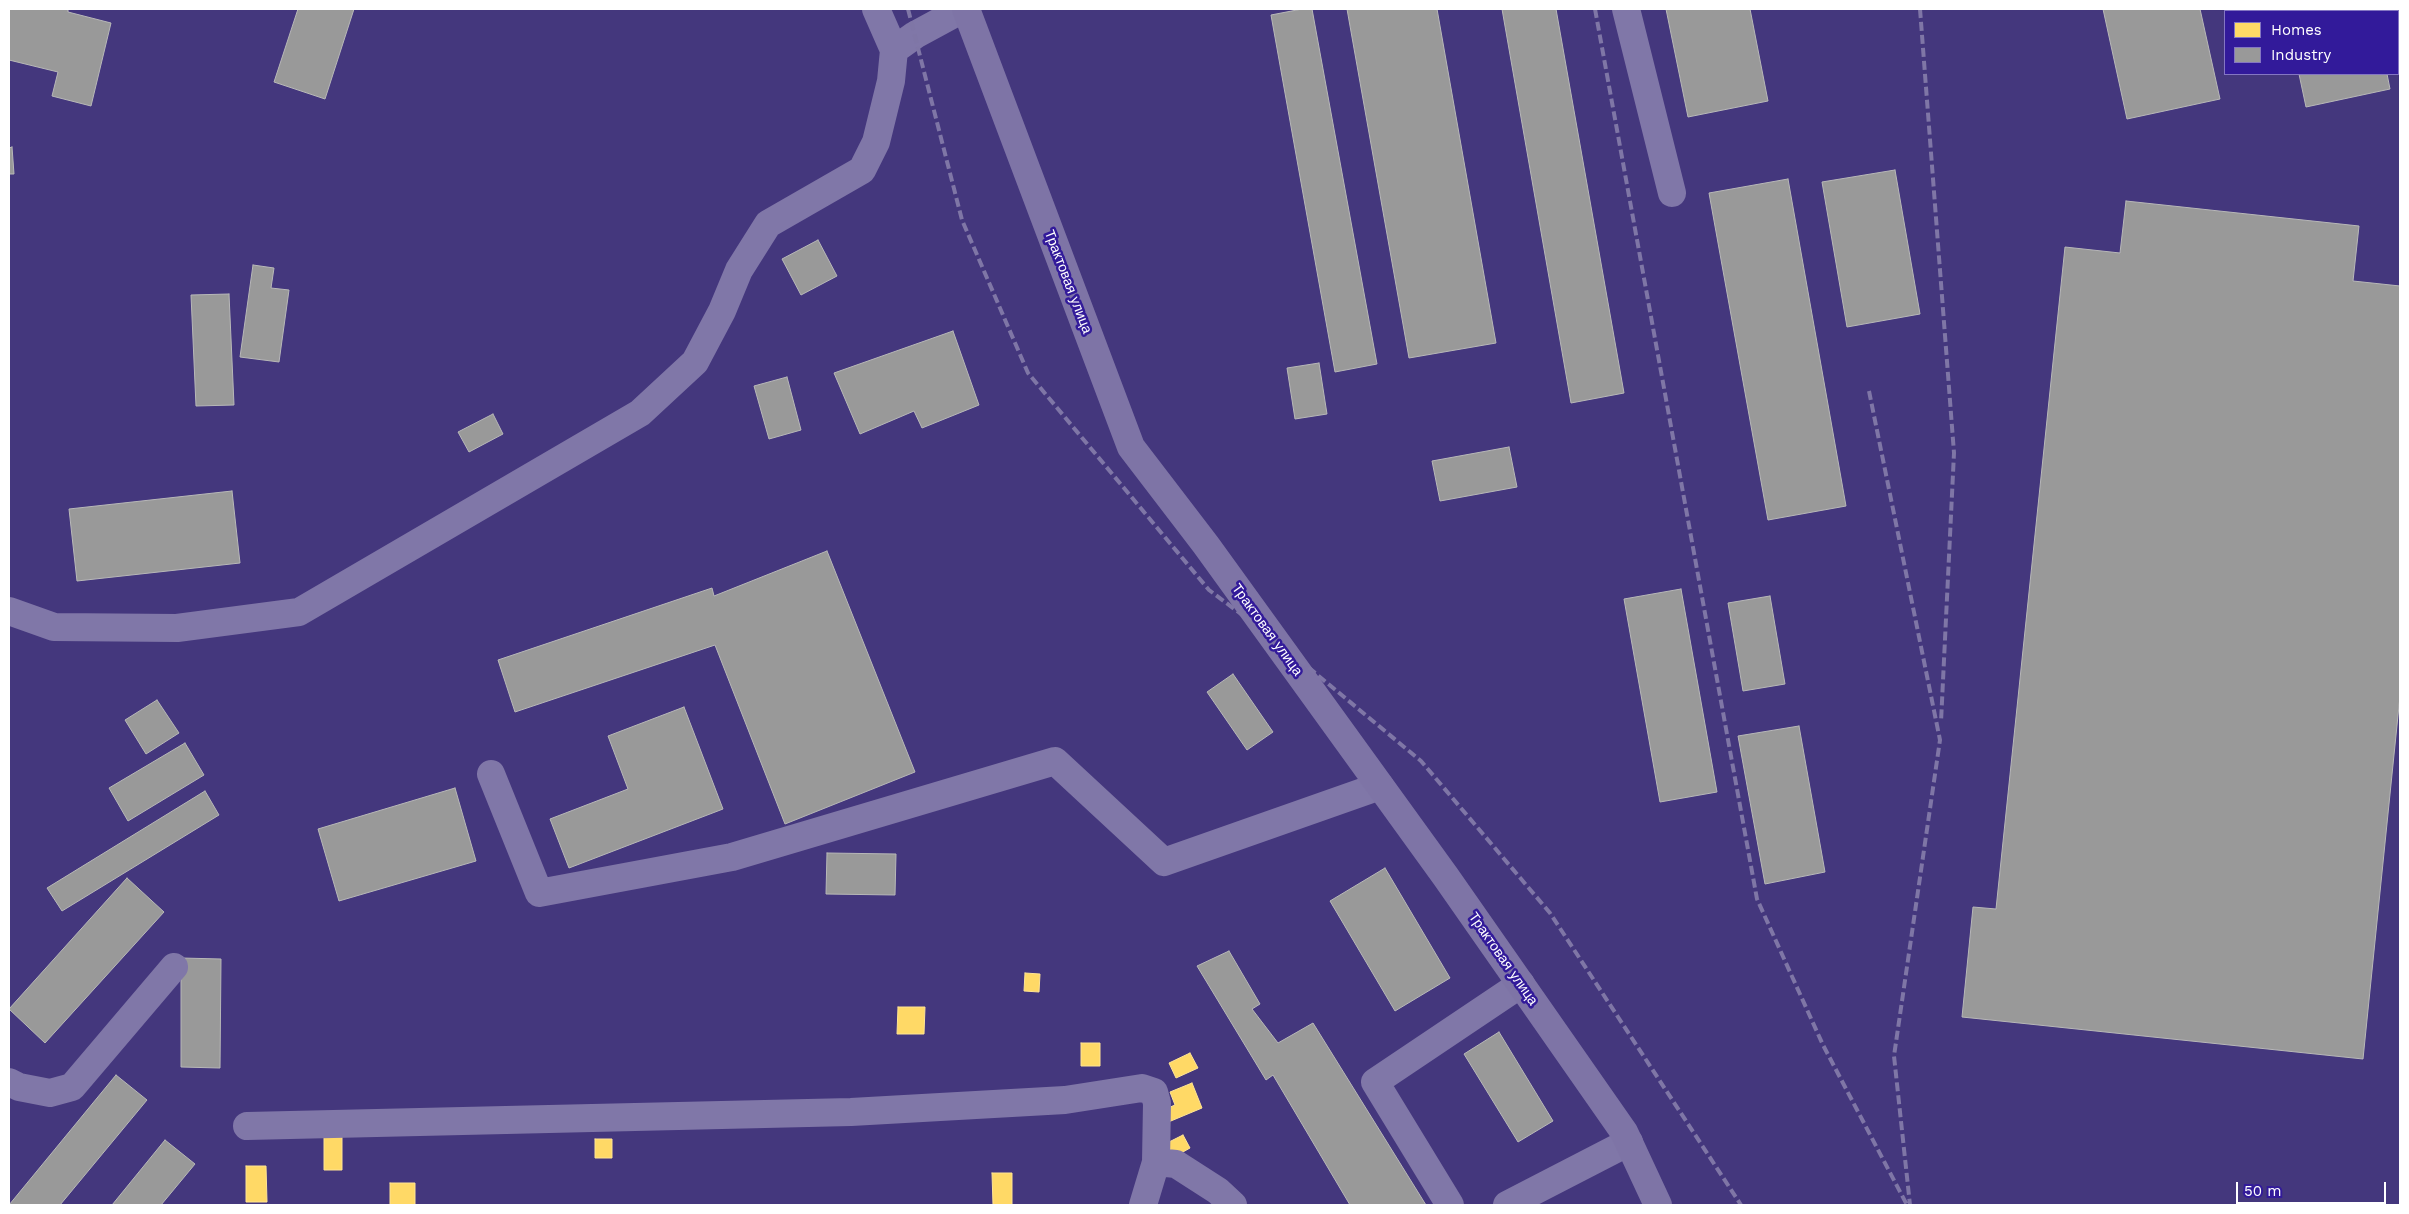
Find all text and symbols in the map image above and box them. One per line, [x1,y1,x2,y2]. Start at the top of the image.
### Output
legend [2224,10,2399,75]
text: Homes [2271,21,2322,39]
text: Industry [2271,46,2331,64]
street label: Трактовая улица [1041,228,1095,336]
street label: Трактовая улица [1228,581,1306,679]
street label: Трактовая улица [1465,909,1541,1009]
scale bar [2239,1172,2389,1204]
text: 50 m [2244,1182,2281,1200]

